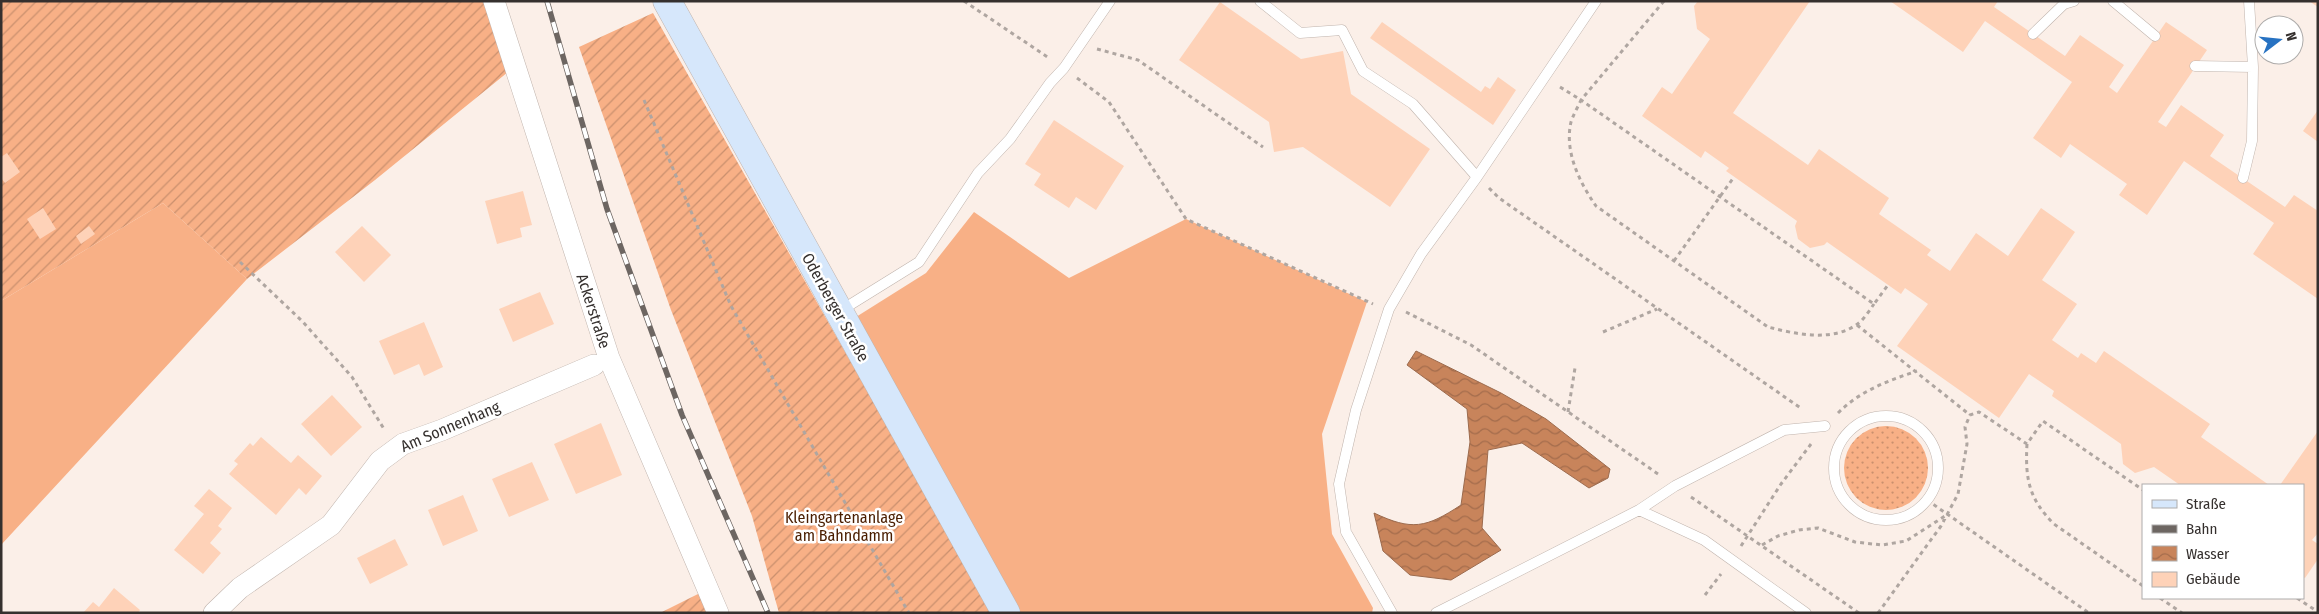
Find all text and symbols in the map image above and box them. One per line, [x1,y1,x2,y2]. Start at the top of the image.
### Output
north arrow [2254,15,2304,65]
text: N [2282,30,2300,43]
street label: Oderberger Straße [798,250,873,365]
street label: Ackerstraße [573,271,615,351]
street label: Am Sonnenhang [398,397,503,456]
legend [2142,484,2304,599]
text: Straße [2186,495,2226,513]
park label: Kleingartenanlage am Bahndamm [785,508,903,545]
text: Bahn [2186,520,2217,538]
text: Wasser [2186,545,2230,563]
text: Gebäude [2186,570,2241,588]

